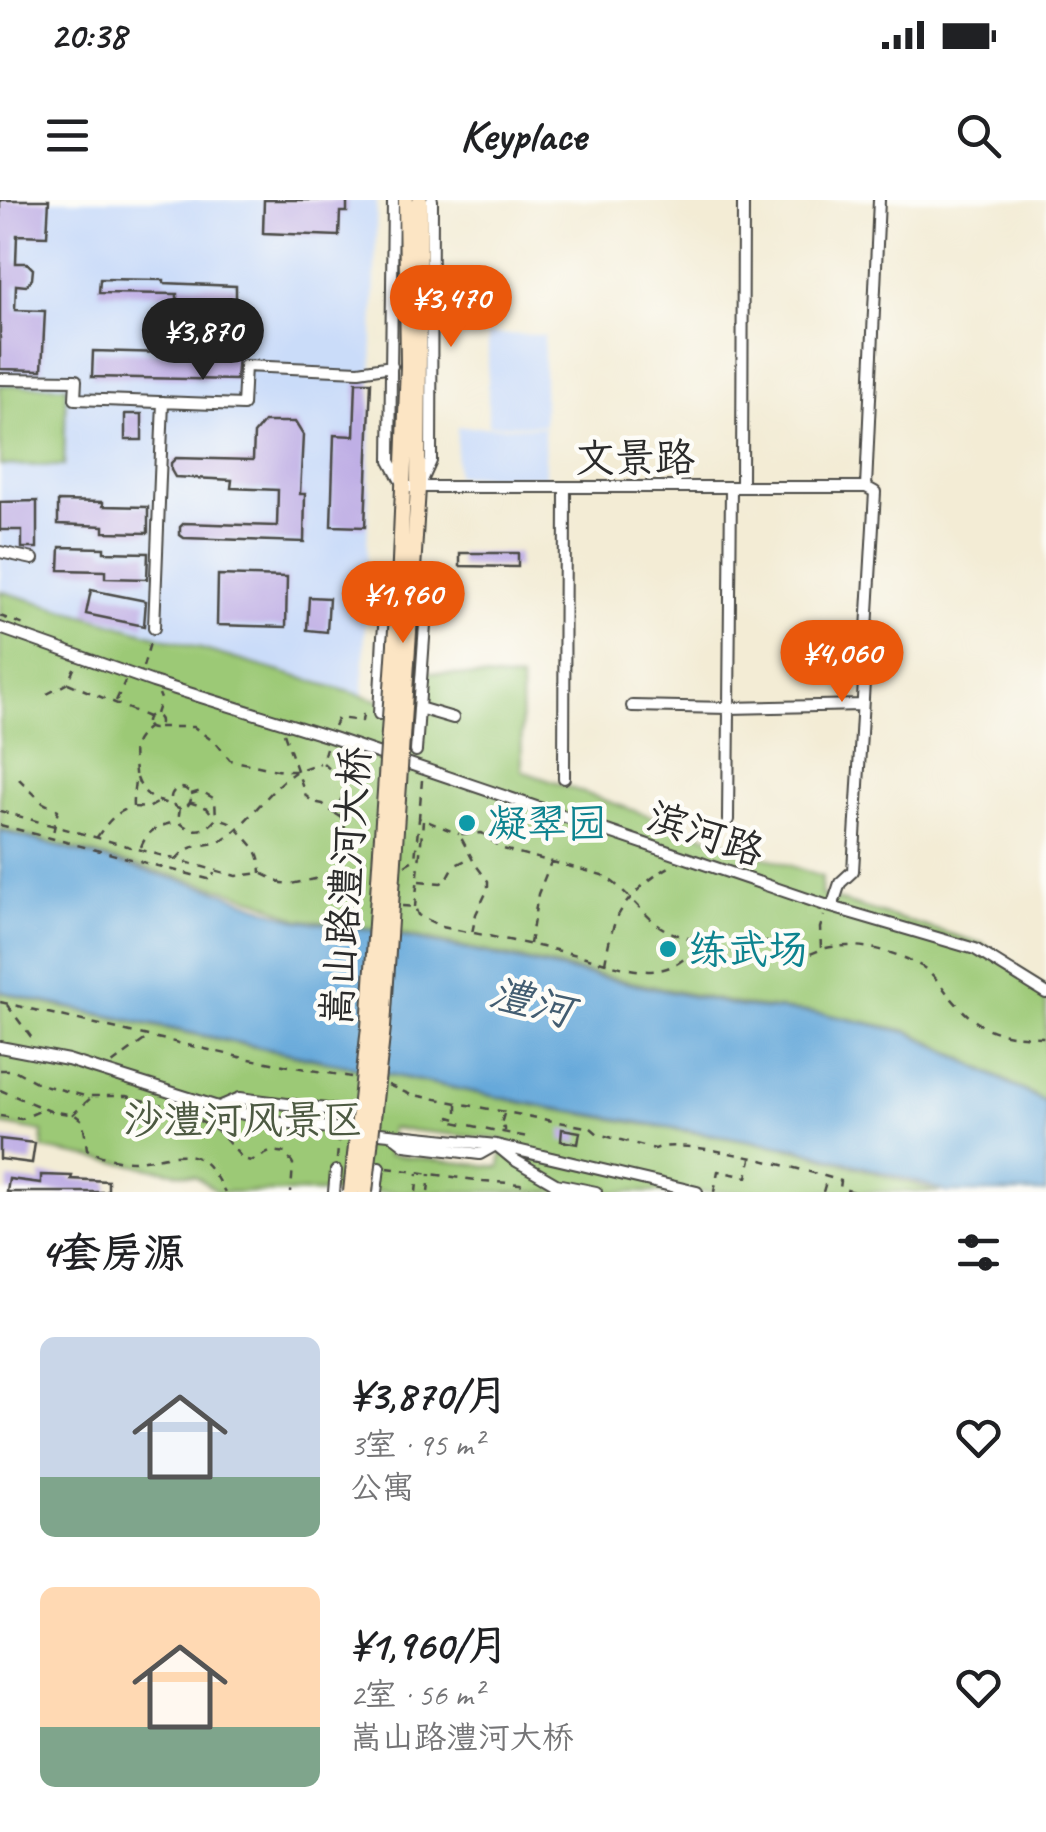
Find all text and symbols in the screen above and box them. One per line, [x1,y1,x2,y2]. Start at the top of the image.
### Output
text: 20:38 [50,12,126,59]
text: Keyplace [460,107,586,164]
icon: menu [40,108,95,163]
icon: search [951,108,1006,163]
pin: ¥3,470 [370,265,532,350]
text: ¥3,470 [412,277,490,318]
pin: ¥3,870 [122,298,284,383]
text: ¥3,870 [164,310,242,351]
street label: 文景路 [575,433,695,483]
pin: ¥1,960 [322,561,484,646]
text: ¥1,960 [364,573,442,614]
pin: ¥4,060 [761,620,923,705]
text: ¥4,060 [802,632,882,673]
street label: 嵩山路澧河大桥 [311,745,381,1027]
street label: 滨河路 [641,791,771,877]
place label: 凝翠园 [487,799,607,849]
marker: 凝翠园 [456,812,478,834]
place label: 练武场 [688,925,808,975]
marker: 练武场 [657,938,679,960]
water label: 澧河 [484,966,585,1040]
park label: 沙澧河风景区 [123,1095,363,1145]
icon: filters [951,1225,1006,1280]
text: 4套房源 [40,1227,185,1280]
text: ¥3,870/月 [350,1369,509,1422]
icon: home [120,1377,240,1497]
icon: heart [951,1410,1006,1465]
text: 3室 · 95 m² [350,1424,483,1465]
text: 公寓 [350,1467,414,1508]
text: ¥1,960/月 [350,1619,509,1672]
icon: home [120,1627,240,1747]
icon: heart [951,1660,1006,1715]
text: 2室 · 56 m² [350,1674,483,1715]
text: 嵩山路澧河大桥 [350,1717,574,1758]

